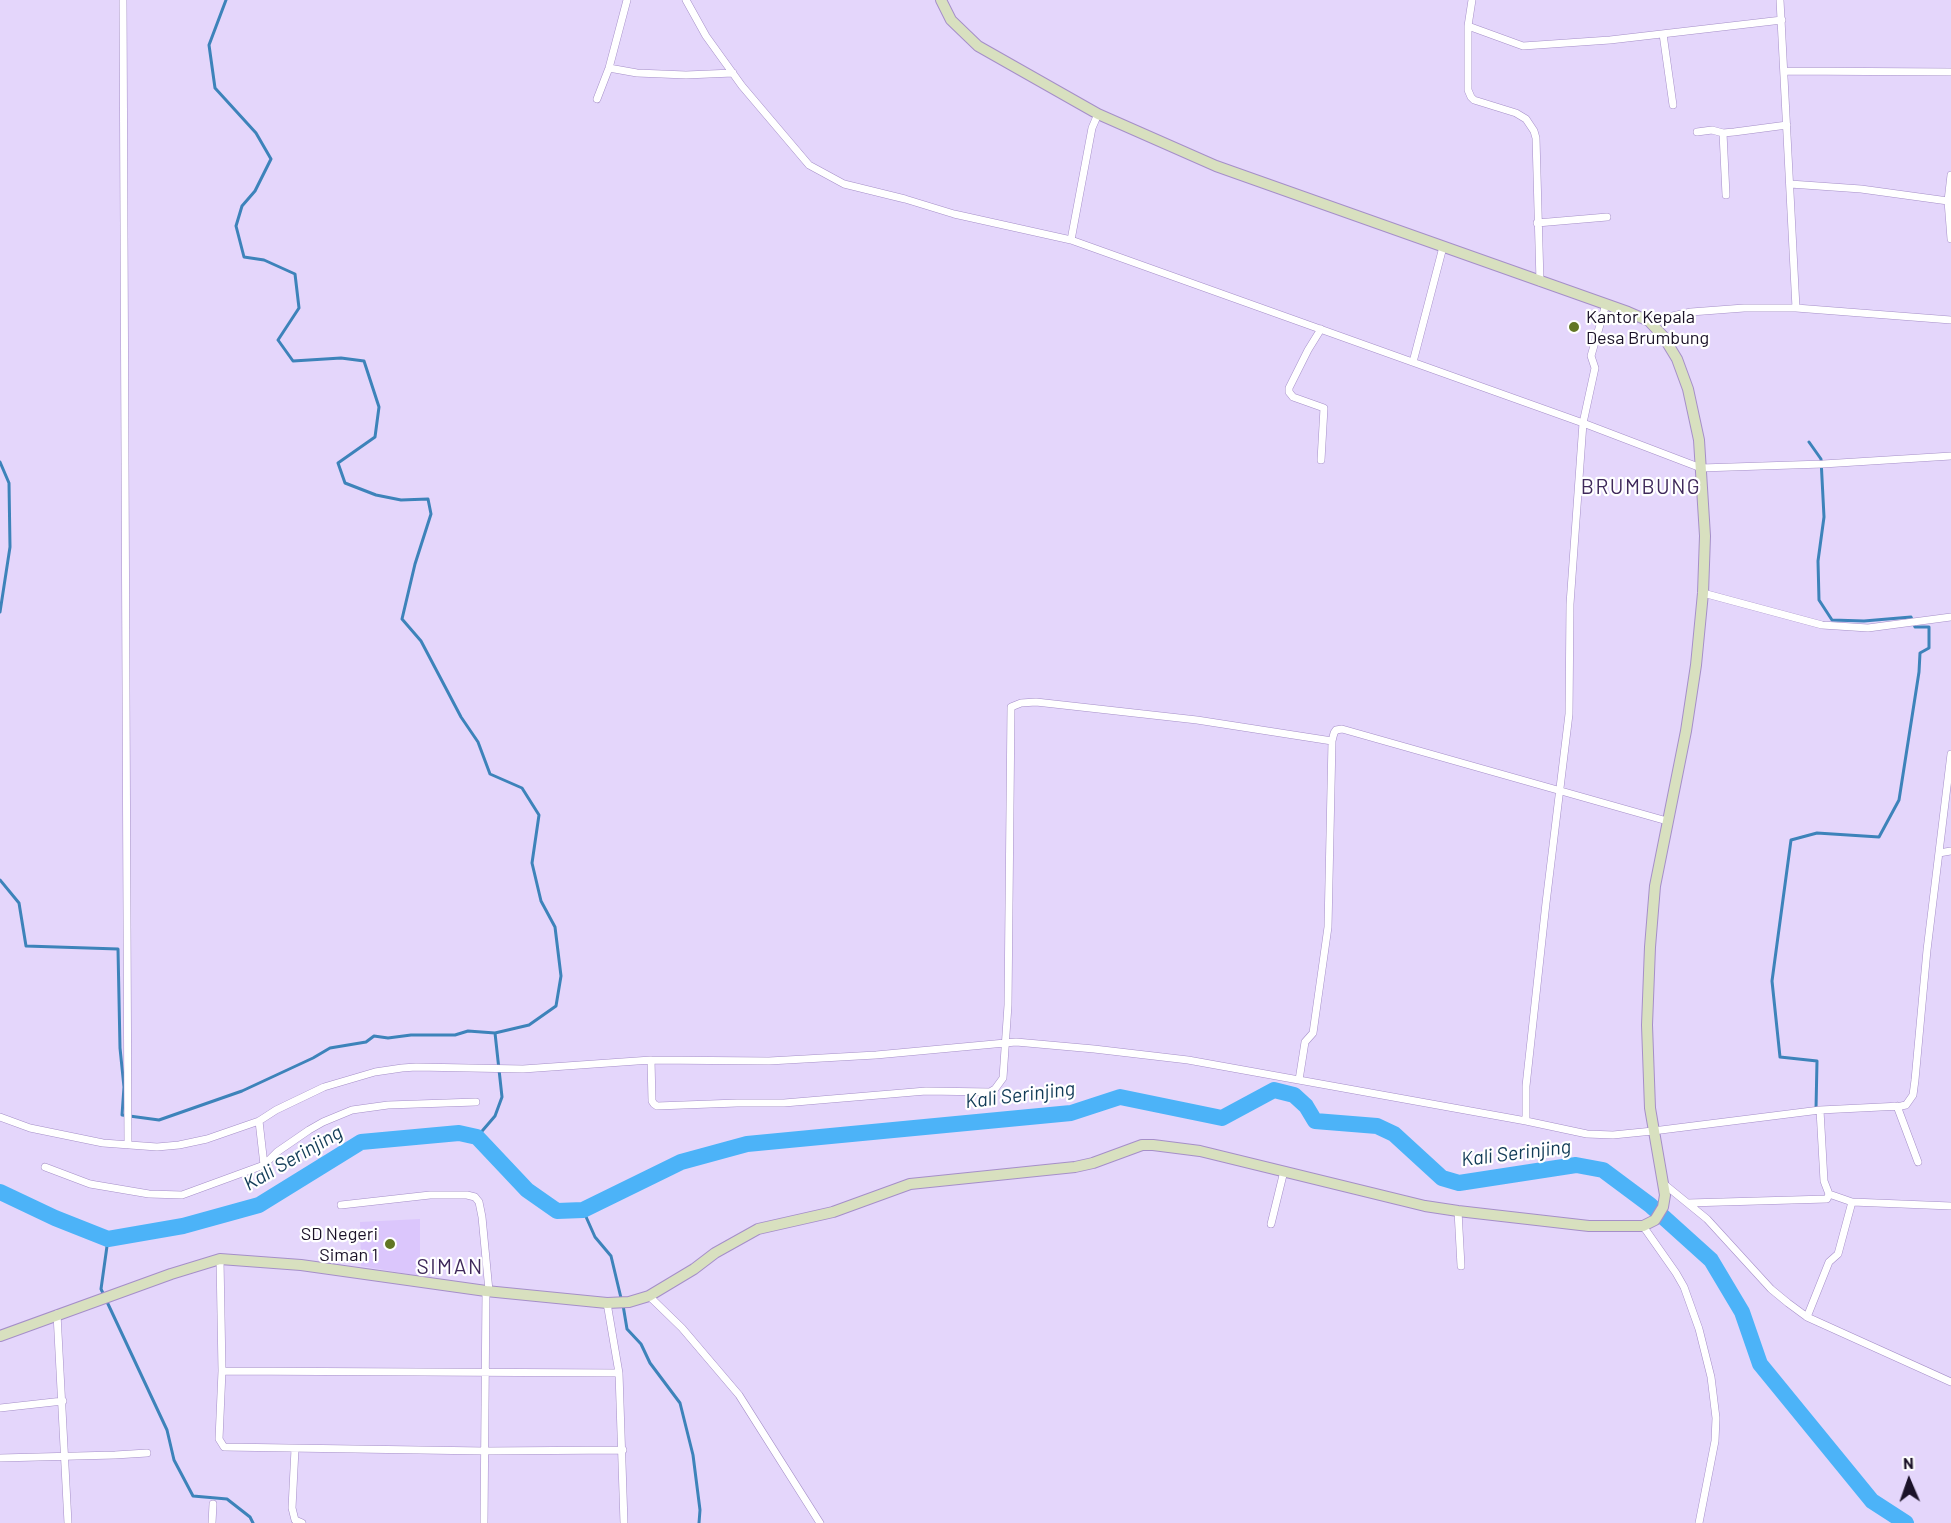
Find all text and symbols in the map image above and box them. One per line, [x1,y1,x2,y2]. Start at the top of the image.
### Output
place label: Kantor Kepala Desa Brumbung [1586,306,1709,348]
marker: Kantor Kepala Desa Brumbung [1567,320,1581,334]
district label: BRUMBUNG [1581,474,1701,500]
water label: Kali Serinjing [964,1076,1076,1114]
water label: Kali Serinjing [239,1120,347,1196]
water label: Kali Serinjing [1460,1134,1572,1172]
place label: SD Negeri Siman 1 [301,1223,378,1266]
marker: SD Negeri Siman 1 [383,1237,397,1251]
district label: SIMAN [416,1254,484,1280]
north arrow [1879,1451,1939,1511]
text: N [1903,1453,1914,1472]

